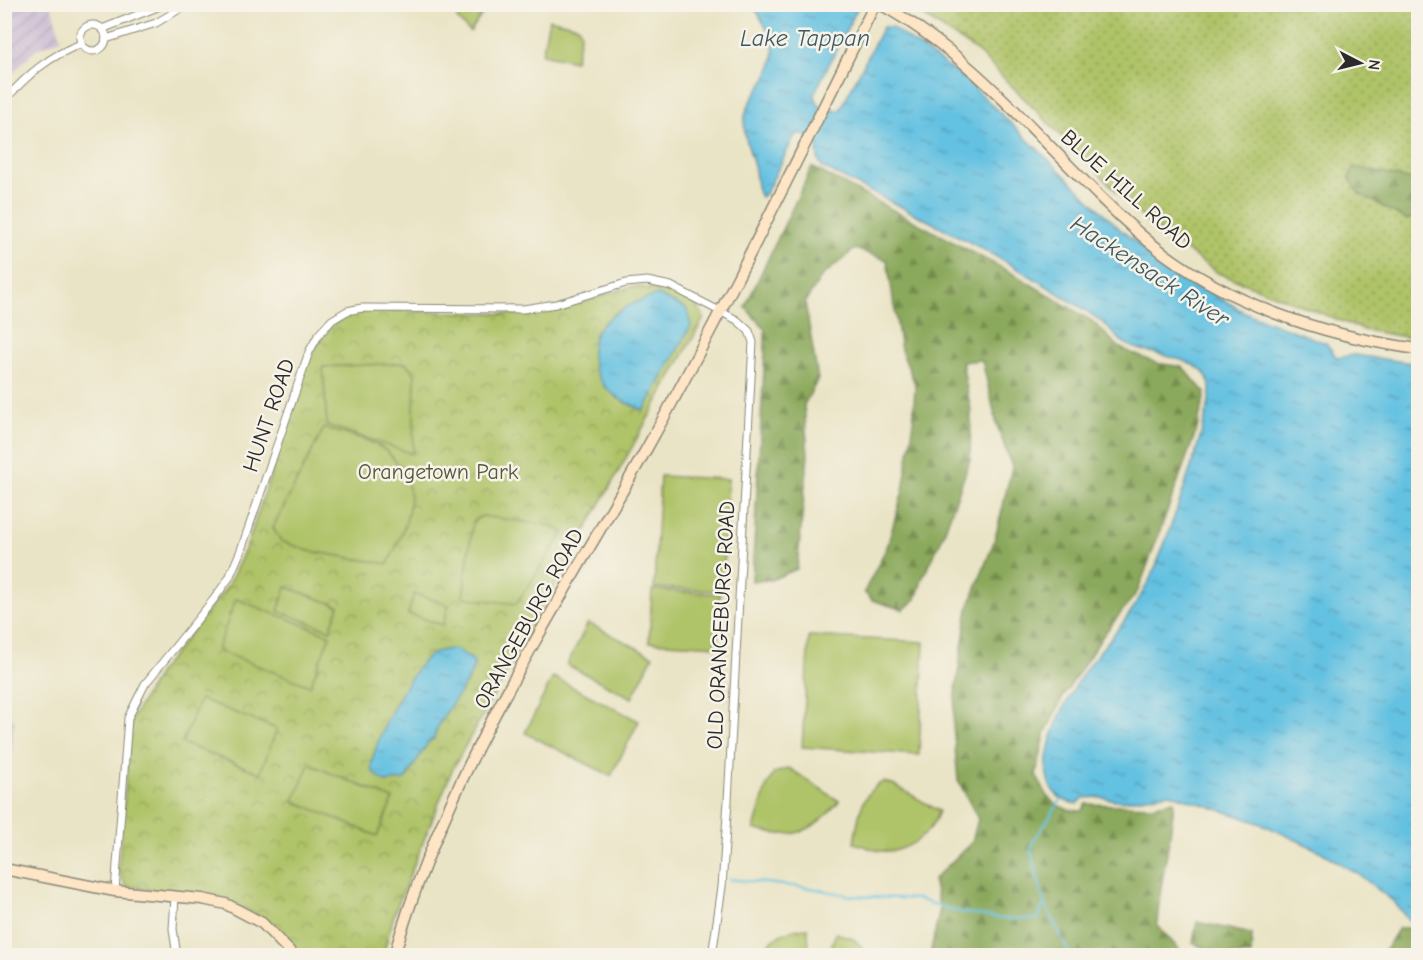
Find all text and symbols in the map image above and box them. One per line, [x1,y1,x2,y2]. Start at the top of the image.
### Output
water label: Lake Tappan [740,24,870,52]
north arrow [1330,33,1390,93]
text: N [1364,58,1383,71]
street label: BLUE HILL ROAD [1055,124,1197,255]
water label: Hackensack River [1066,209,1236,333]
street label: HUNT ROAD [237,355,300,475]
park label: Orangetown Park [358,459,519,485]
street label: OLD ORANGEBURG ROAD [702,500,740,750]
street label: ORANGEBURG ROAD [468,524,589,713]

